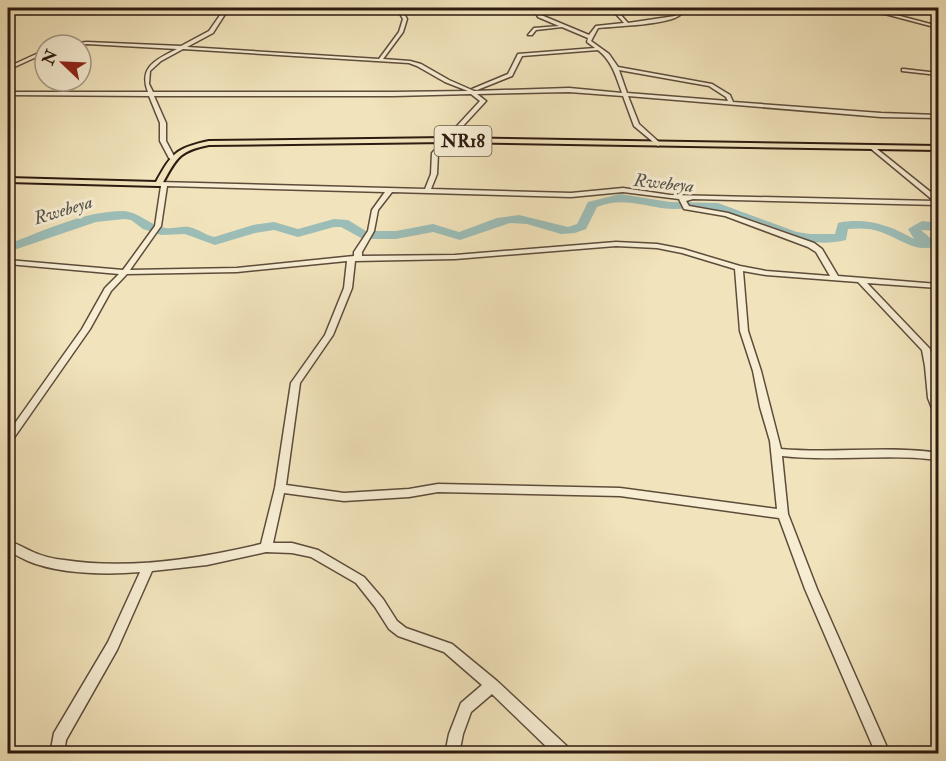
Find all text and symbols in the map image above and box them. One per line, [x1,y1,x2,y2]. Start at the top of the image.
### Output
north arrow [33,33,93,93]
text: N [38,46,62,69]
road number: NR18 [434,126,492,156]
water label: Rwebeya [632,169,695,198]
water label: Rwebeya [30,191,95,231]

